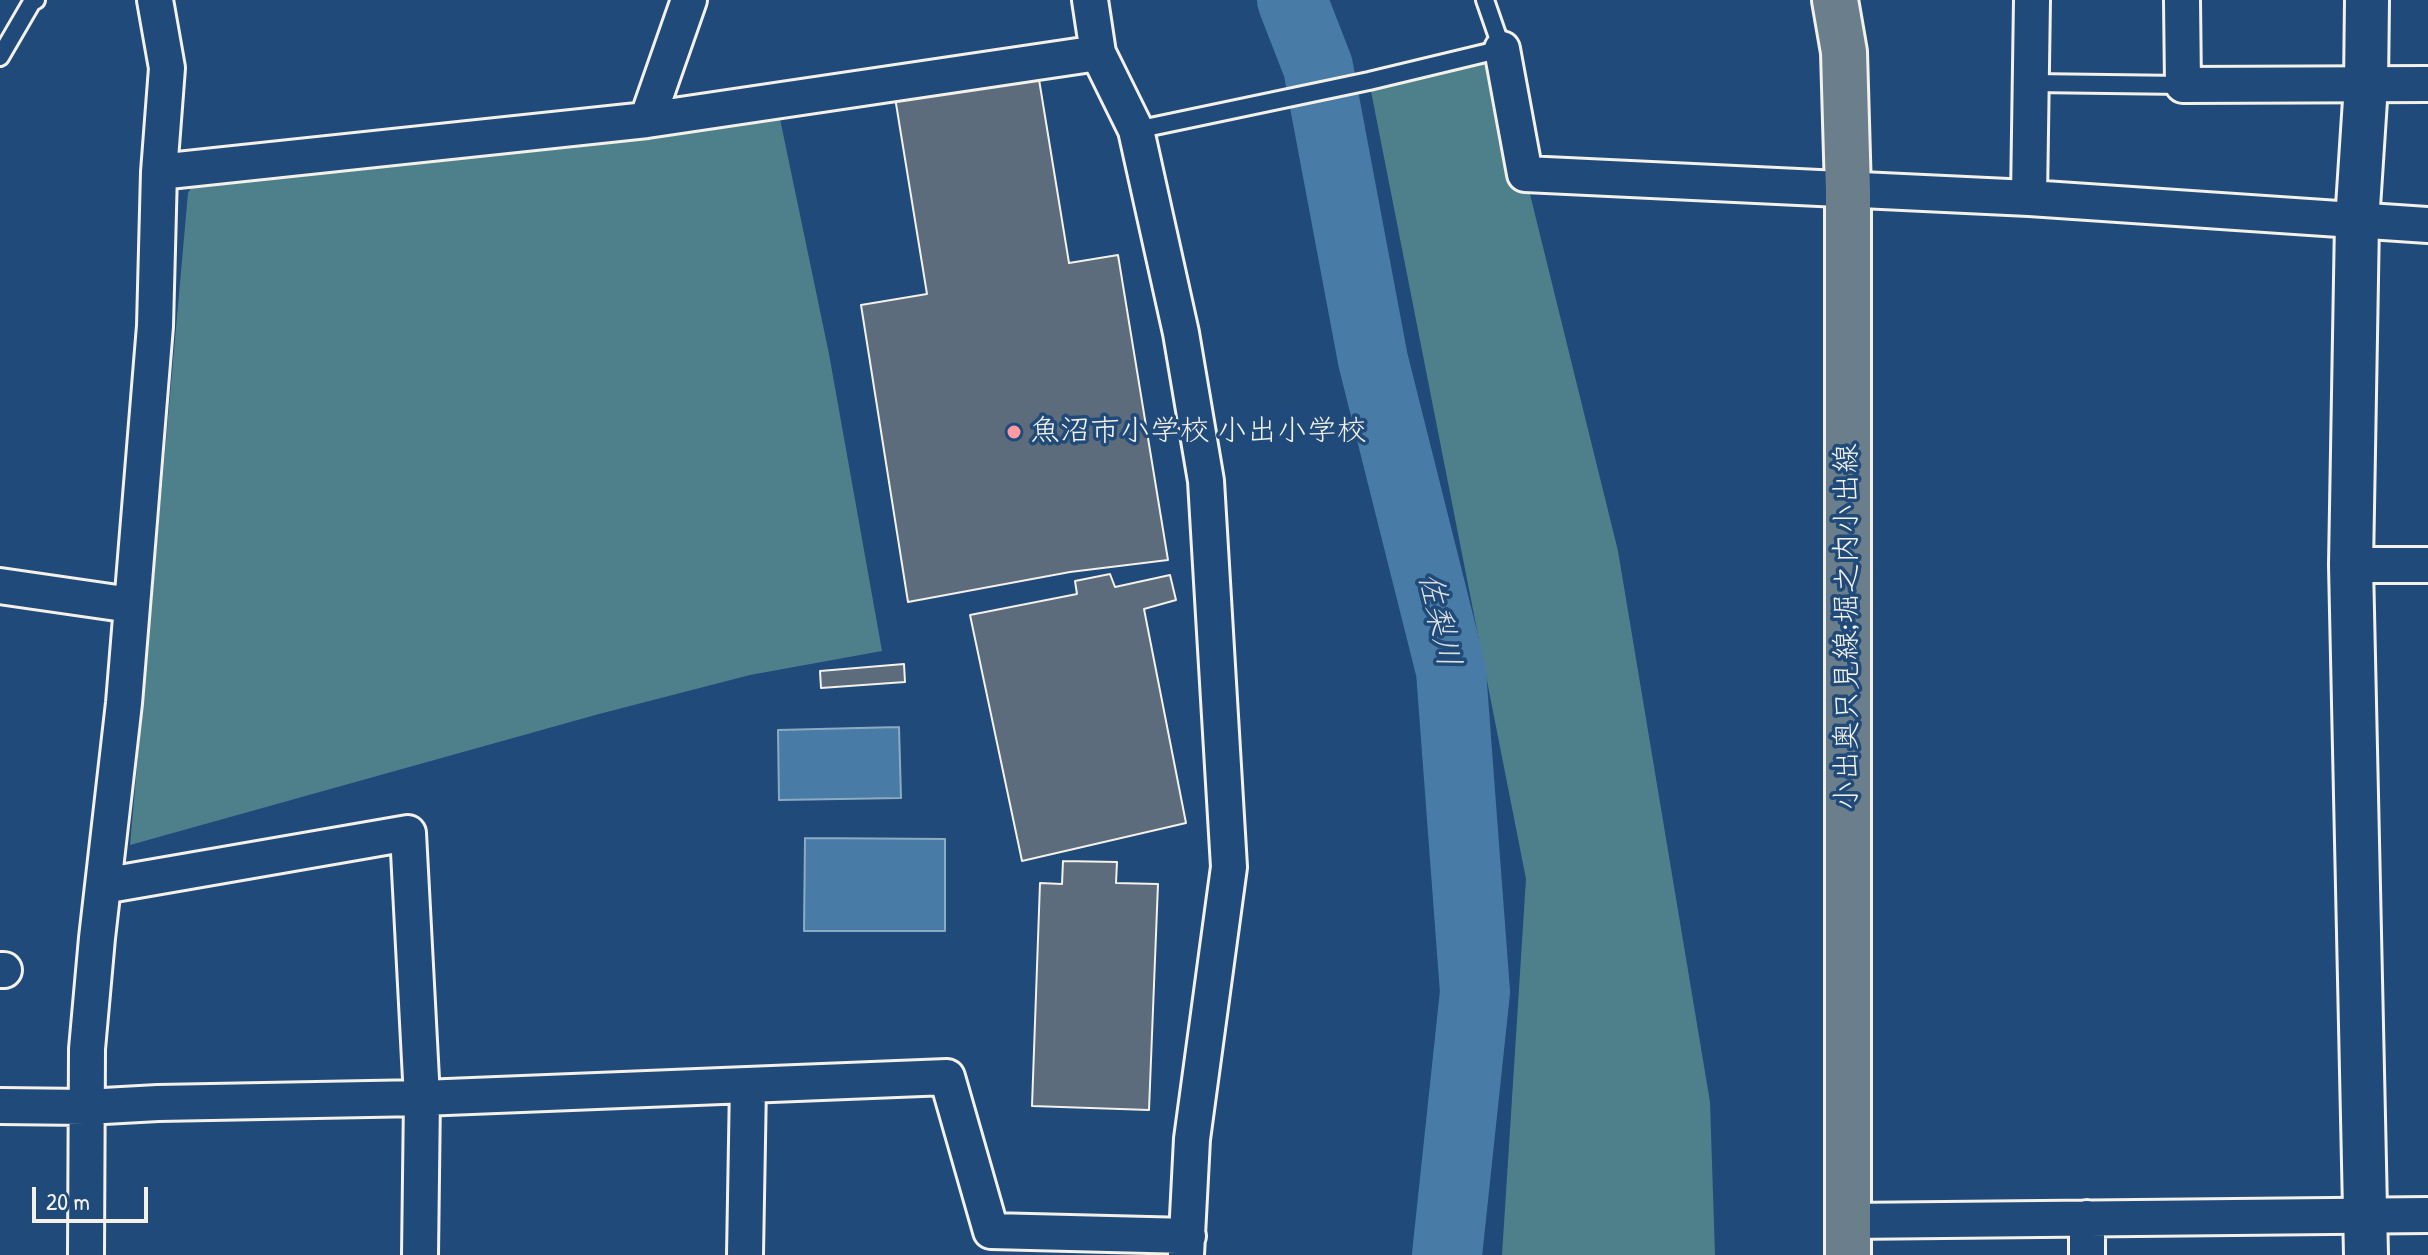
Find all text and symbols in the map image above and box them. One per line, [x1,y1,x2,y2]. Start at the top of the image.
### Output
place label: 魚沼市小学校 小出小学校 [1030,414,1367,450]
marker: 魚沼市小学校 小出小学校 [1005,423,1023,441]
street label: 小出奥只見線;堀之内小出線 [1830,444,1866,810]
water label: 佐梨川 [1408,569,1468,671]
scale bar [36,1171,152,1221]
text: 20 m [46,1185,90,1217]

